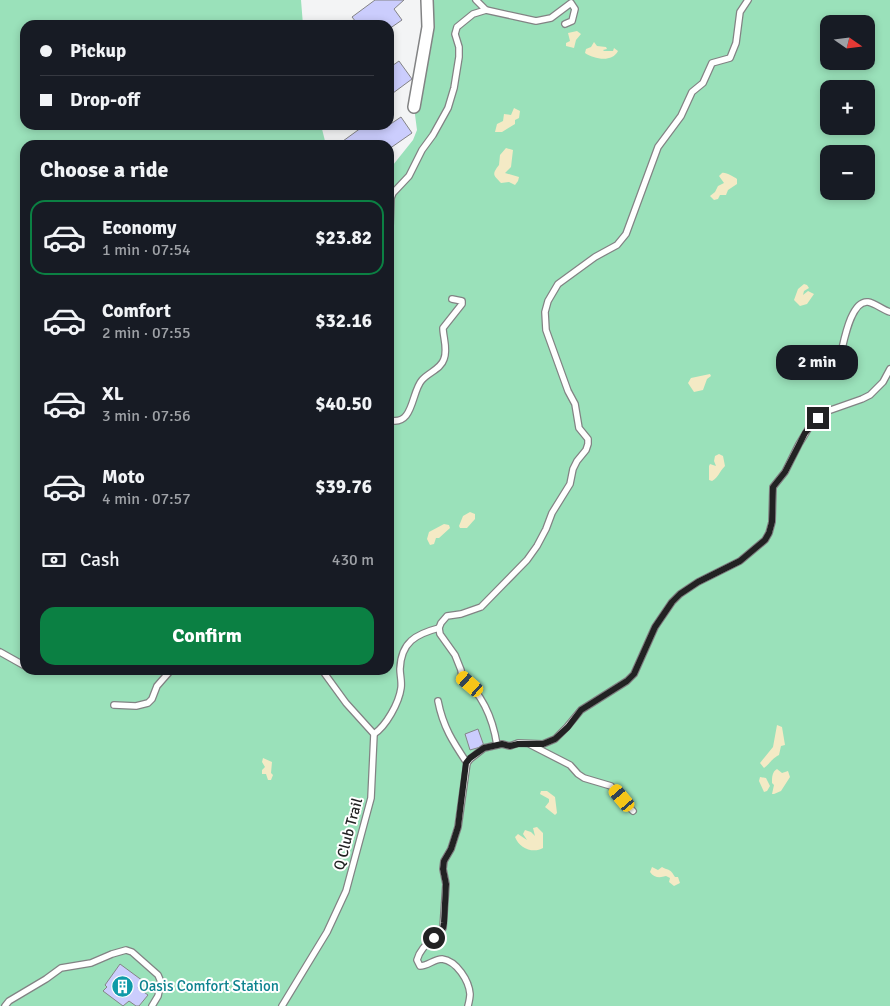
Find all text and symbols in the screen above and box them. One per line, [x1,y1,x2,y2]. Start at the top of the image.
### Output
north arrow [820,15,875,70]
map controls [820,15,875,200]
text: Pickup [70,39,126,63]
button: + [820,80,875,135]
text: Drop-off [70,88,140,112]
button: − [820,145,875,200]
text: Choose a ride [40,156,168,183]
icon: car [42,215,87,260]
text: Economy [102,216,176,240]
text: $23.82 [315,226,372,250]
text: 1 min · 07:54 [102,240,191,260]
icon: car [42,298,87,343]
text: Comfort [102,299,171,323]
text: $32.16 [315,309,372,333]
text: 2 min · 07:55 [102,323,191,343]
callout: 2 min [777,346,859,380]
text: 2 min [798,352,836,372]
icon: car [42,381,87,426]
text: XL [102,382,124,406]
text: $40.50 [315,392,372,416]
text: 3 min · 07:56 [102,406,191,426]
route end [807,407,829,429]
icon: car [42,464,87,509]
text: Moto [102,465,145,489]
text: $39.76 [315,475,372,499]
text: 4 min · 07:57 [102,489,191,509]
icon: cash [40,546,68,574]
text: Cash [80,548,120,572]
text: 430 m [332,550,374,570]
button: Confirm [40,607,374,665]
car [453,668,486,700]
car [606,782,637,814]
street label: Q Club Trail [330,796,366,872]
route start [423,927,445,949]
building icon: Oasis Comfort Station [111,974,135,998]
place label: Oasis Comfort Station [139,977,279,995]

